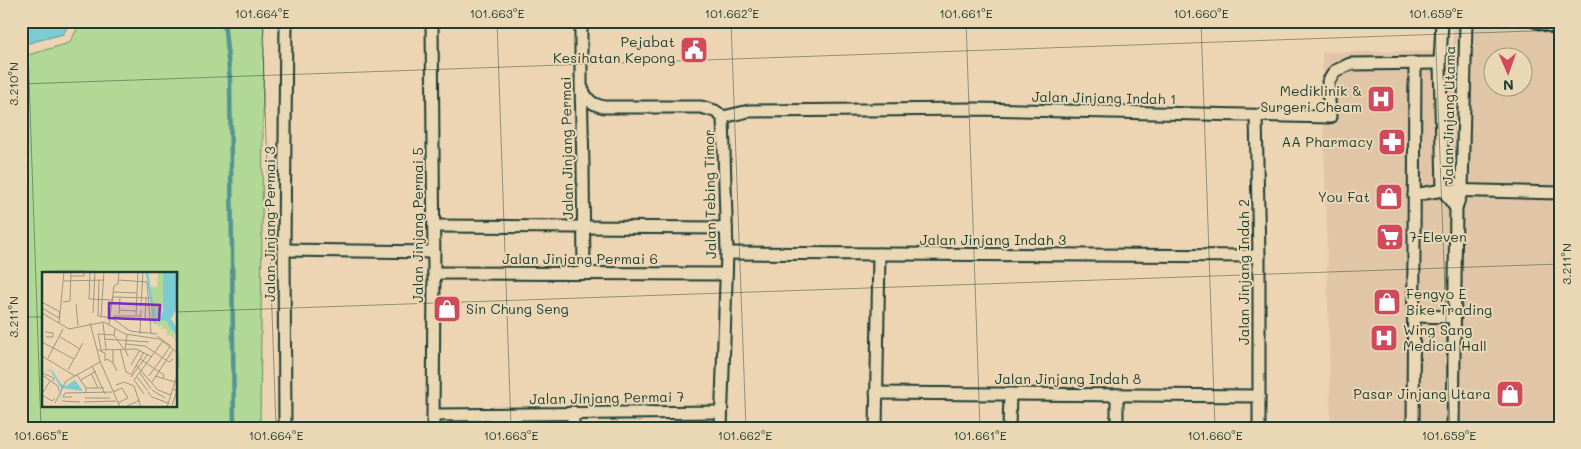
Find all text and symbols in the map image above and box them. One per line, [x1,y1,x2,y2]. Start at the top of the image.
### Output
text: 101.664°E [235,5,289,21]
text: 101.663°E [470,5,524,21]
text: 101.662°E [705,5,759,21]
text: 101.661°E [939,5,993,21]
text: 101.660°E [1173,5,1229,21]
text: 101.659°E [1409,5,1463,21]
place label: Pejabat Kesihatan Kepong [553,32,675,67]
public building icon: Pejabat Kesihatan Kepong [679,35,709,65]
street label: Jalan Jinjang Utama [1438,46,1459,184]
north arrow [1484,48,1534,98]
text: 3.210°N [5,62,21,106]
street label: Jalan Jinjang Permai [556,76,577,220]
text: N [1503,76,1514,95]
place label: Mediklinik & Surgeri Cheam [1260,81,1362,116]
hospital icon: Mediklinik & Surgeri Cheam [1366,84,1396,114]
street label: Jalan Jinjang Indah 1 [1032,87,1176,108]
pharmacy icon: AA Pharmacy [1377,127,1407,157]
street label: Jalan Tebing Timor [699,129,720,259]
place label: AA Pharmacy [1282,132,1373,151]
street label: Jalan Jinjang Permai 3 [260,146,279,302]
street label: Jalan Jinjang Permai 5 [408,147,427,303]
shop icon: You Fat [1374,182,1404,212]
place label: You Fat [1318,187,1370,206]
street label: Jalan Jinjang Indah 2 [1234,199,1253,345]
supermarket icon: 7-Eleven [1375,222,1405,252]
place label: 7-Eleven [1409,227,1467,246]
street label: Jalan Jinjang Indah 3 [920,230,1066,249]
text: 3.211°N [1558,243,1574,285]
street label: Jalan Jinjang Permai 6 [502,249,658,268]
inset map [42,272,178,406]
place label: Fengyo E Bike Trading [1406,284,1492,319]
shop icon: Fengyo E Bike Trading [1372,287,1402,317]
shop icon: Sin Chung Seng [432,294,462,324]
text: 3.211°N [5,296,21,338]
place label: Sin Chung Seng [466,299,569,318]
place label: Wing Sang Medical Hall [1403,320,1487,355]
hospital icon: Wing Sang Medical Hall [1369,323,1399,353]
street label: Jalan Jinjang Indah 8 [995,369,1141,388]
shop icon: Pasar Jinjang Utara [1495,379,1525,409]
place label: Pasar Jinjang Utara [1353,384,1491,403]
street label: Jalan Jinjang Permai 7 [529,387,685,408]
text: 101.665°E [14,427,68,443]
text: 101.664°E [249,427,303,443]
text: 101.663°E [484,427,538,443]
text: 101.662°E [718,427,772,443]
text: 101.661°E [953,427,1007,443]
text: 101.660°E [1187,427,1243,443]
text: 101.659°E [1422,427,1476,443]

